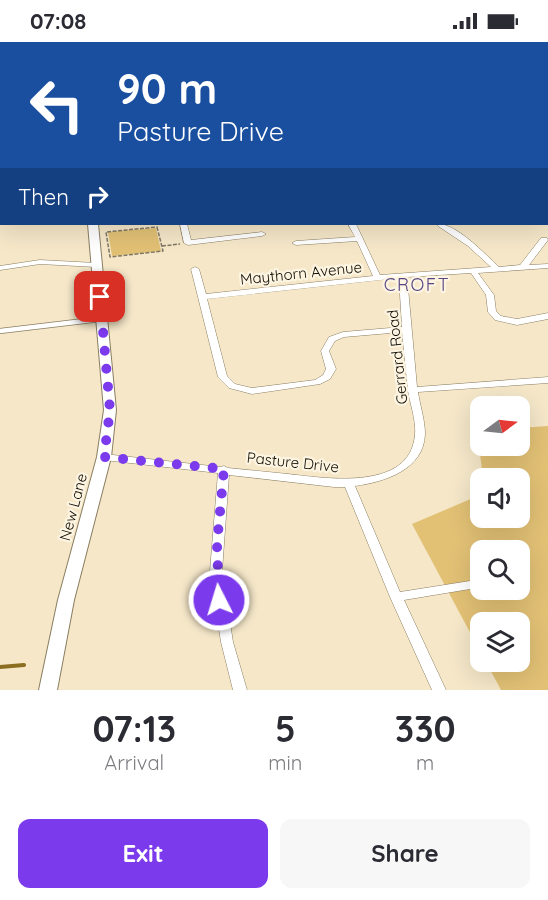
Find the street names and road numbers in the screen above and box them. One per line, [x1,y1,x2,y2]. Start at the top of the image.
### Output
street label: Maythorn Avenue [239,257,363,289]
street label: Gerrard Road [383,309,411,405]
street label: Pasture Drive [246,448,340,476]
street label: New Lane [55,471,91,543]

